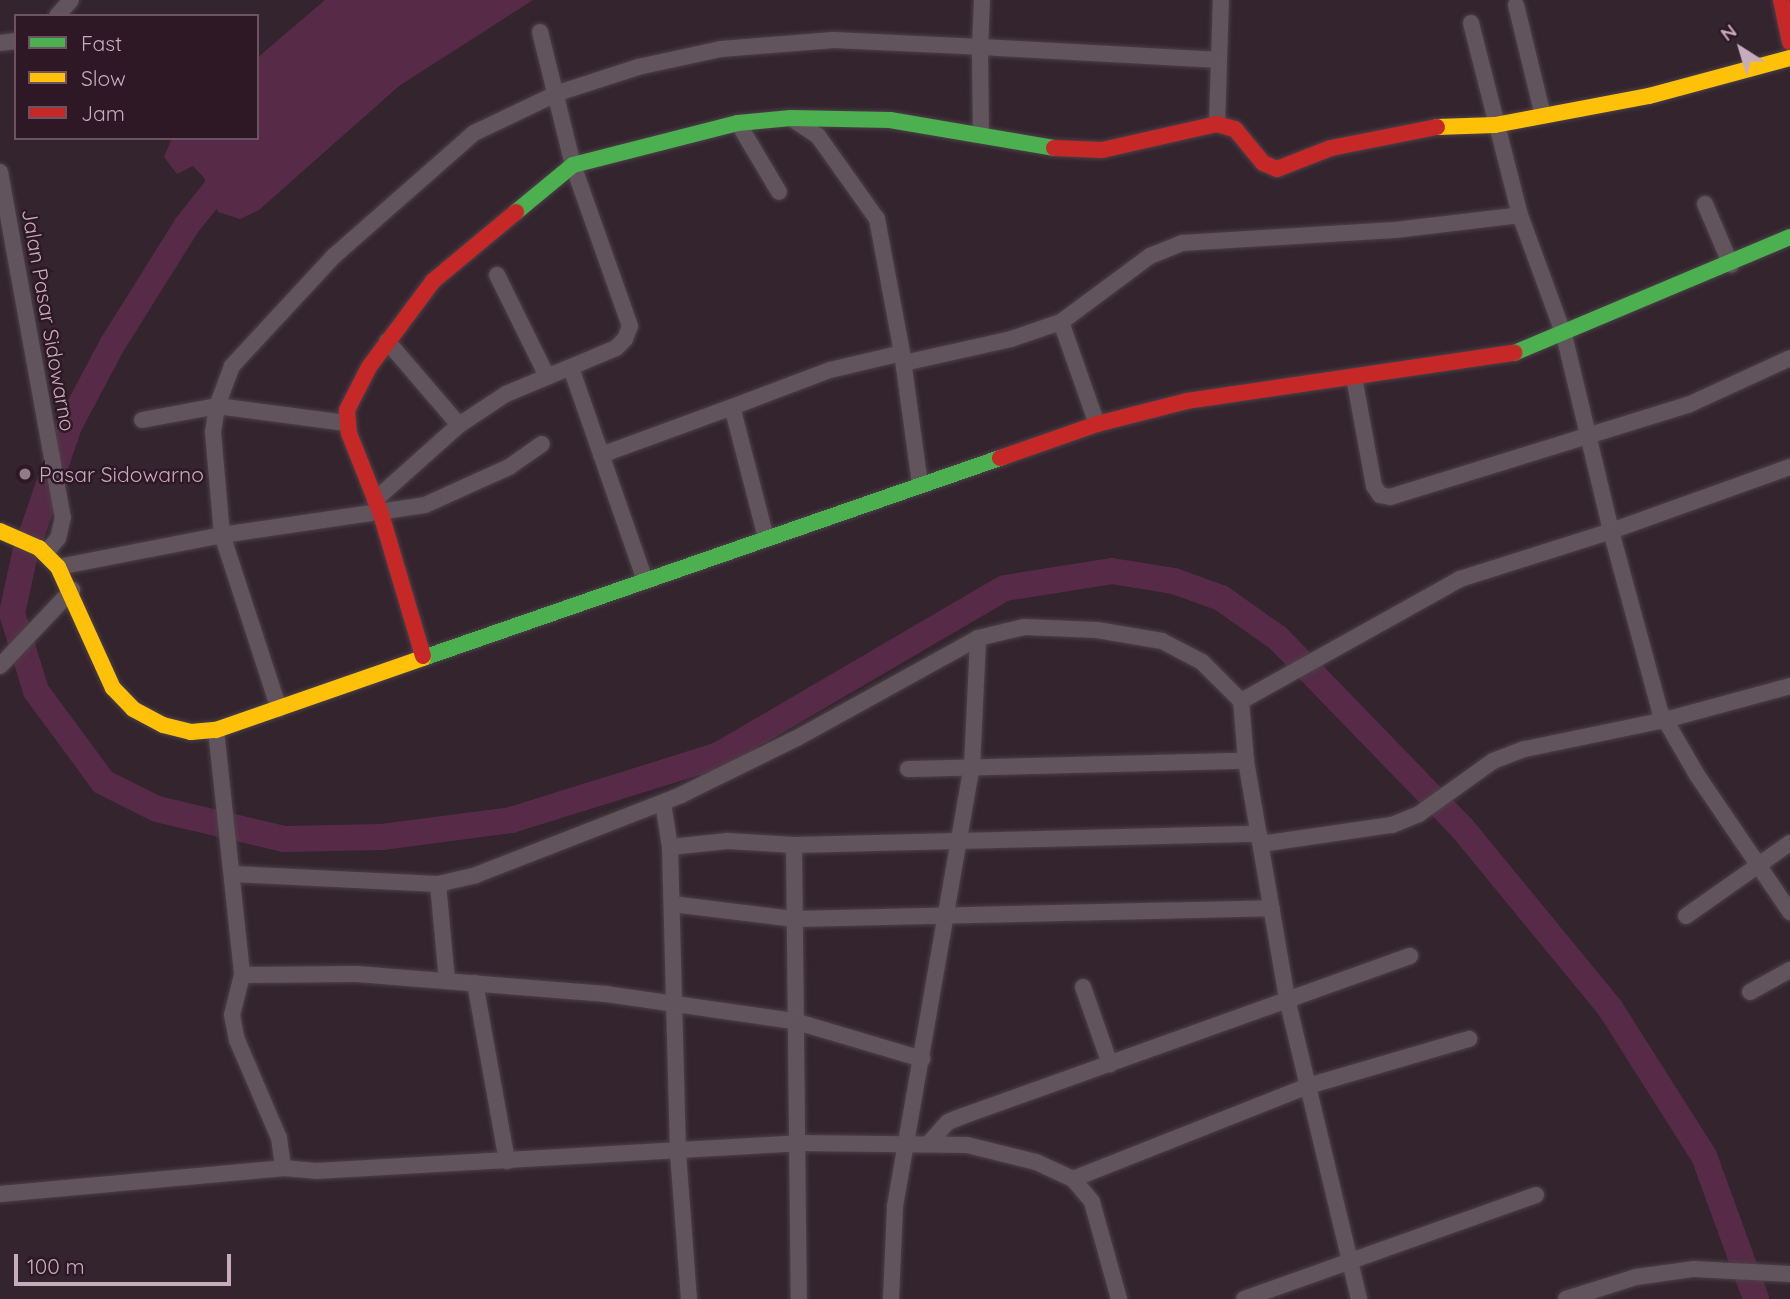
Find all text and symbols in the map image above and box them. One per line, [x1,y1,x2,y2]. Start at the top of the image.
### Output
legend [14,14,259,140]
north arrow [1706,14,1776,84]
text: N [1716,18,1741,46]
text: Fast [81,30,122,56]
text: Slow [81,65,126,91]
text: Jam [81,100,125,126]
street label: Jalan Pasar Sidowarno [17,207,81,433]
place label: Pasar Sidowarno [39,461,204,487]
marker: Pasar Sidowarno [17,466,33,482]
scale bar [18,1240,234,1284]
text: 100 m [27,1253,85,1279]

